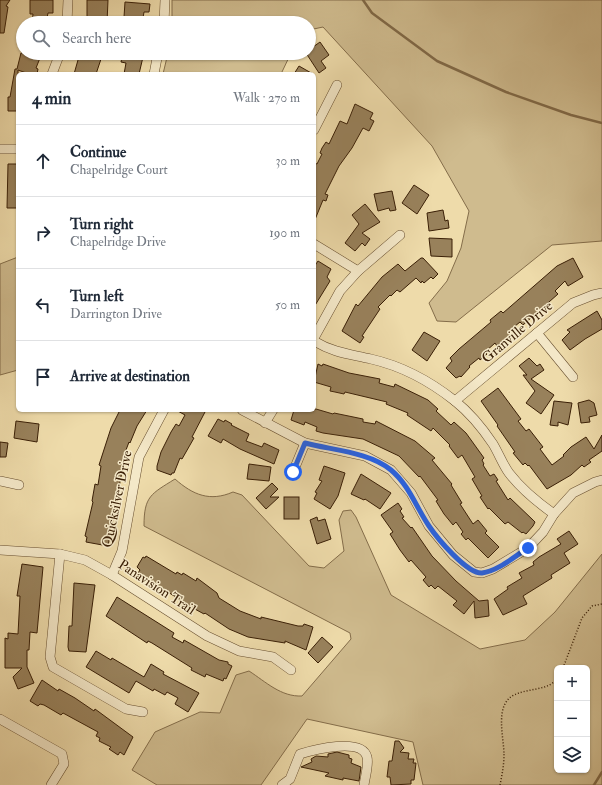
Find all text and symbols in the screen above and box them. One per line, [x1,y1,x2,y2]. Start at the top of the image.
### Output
search box [16,16,316,60]
icon: search [30,27,52,49]
text: Search here [62,29,131,48]
text: 4 min [32,88,71,109]
text: Walk · 270 m [233,90,300,106]
text: Continue [70,143,126,162]
icon: ahead [32,150,54,172]
text: 30 m [276,153,300,169]
text: Chapelridge Court [70,162,168,178]
text: Turn right [70,215,133,234]
icon: right [32,222,54,244]
text: 190 m [269,225,300,241]
text: Chapelridge Drive [70,234,166,250]
text: Turn left [70,287,124,306]
icon: left [32,294,54,316]
text: 50 m [275,297,300,313]
street label: Granville Drive [478,297,556,367]
text: Darrington Drive [70,306,162,322]
icon: arrive [32,366,54,388]
text: Arrive at destination [70,367,190,386]
street label: Quicksilver Drive [98,449,136,549]
route start [284,463,302,481]
route end [519,539,537,557]
street label: Panavision Trail [115,556,199,618]
map controls [554,665,590,773]
button: + [554,665,590,701]
button: − [554,701,590,737]
button: layers [554,737,590,773]

